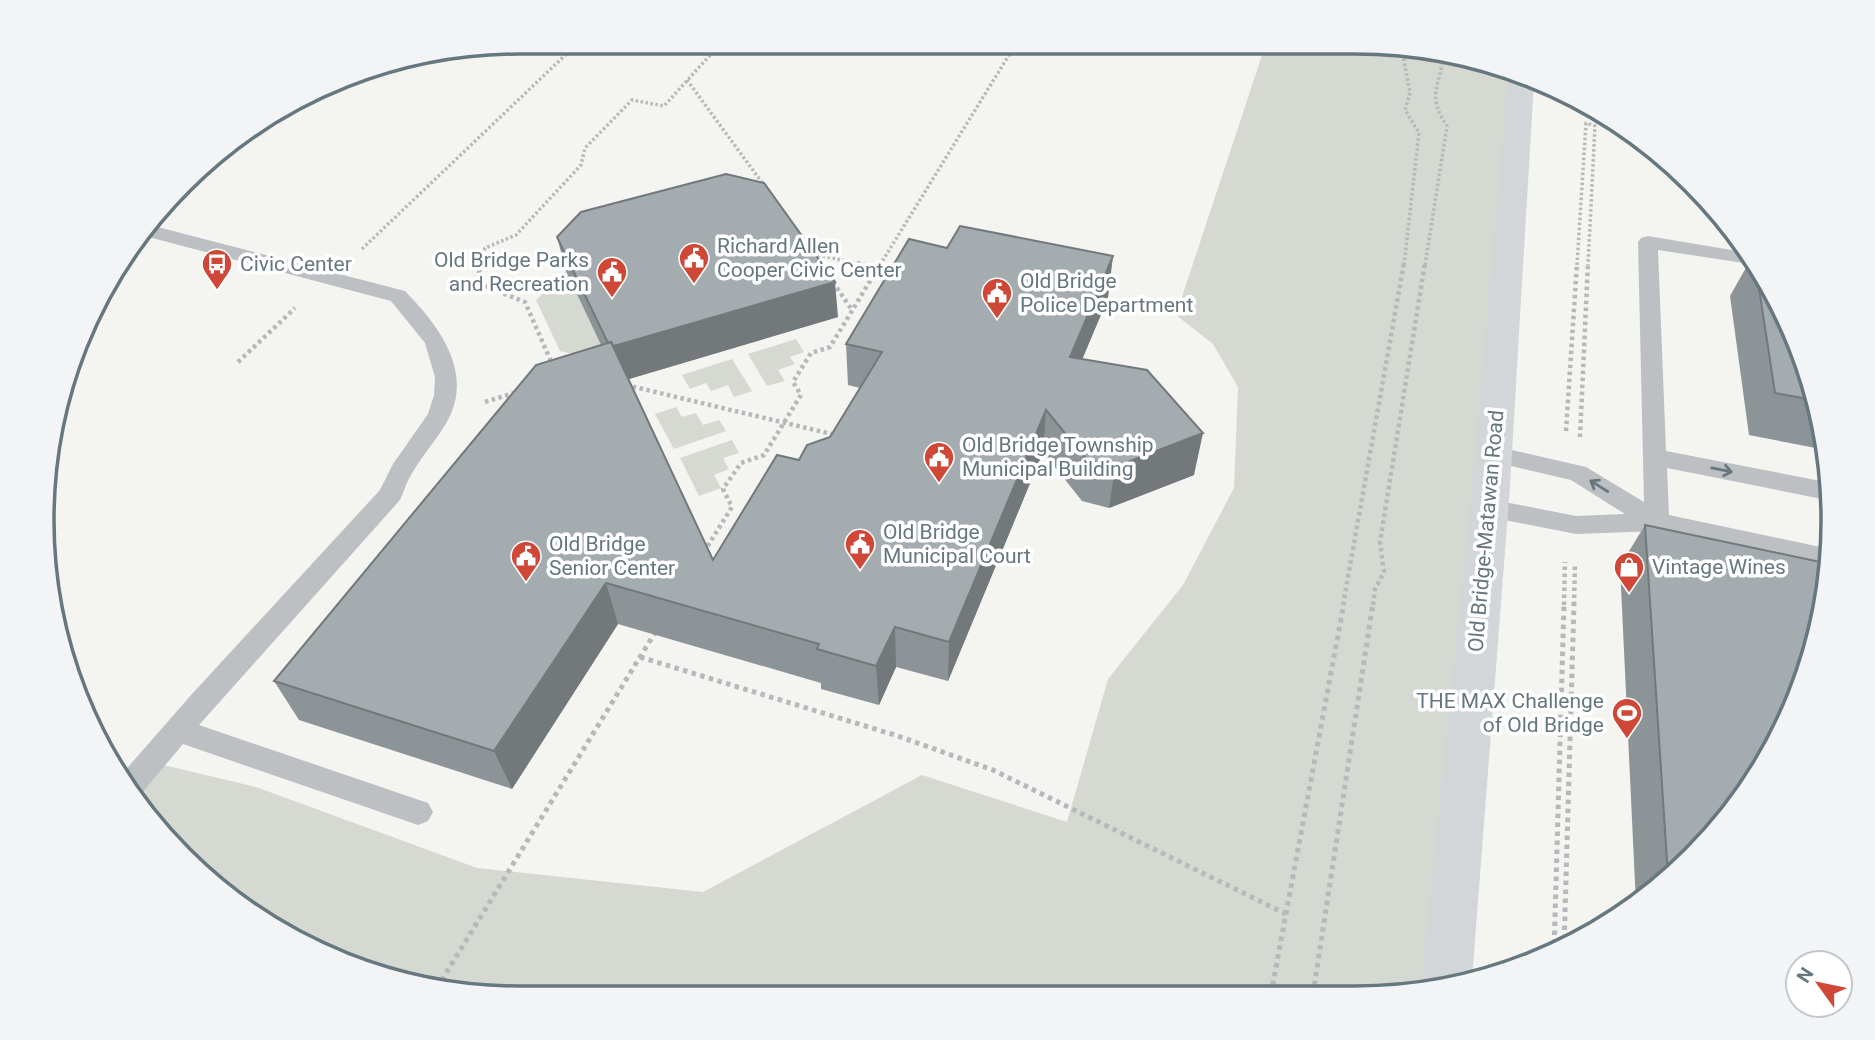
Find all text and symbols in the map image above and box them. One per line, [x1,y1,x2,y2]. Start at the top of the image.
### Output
place label: Richard Allen Cooper Civic Center [717,234,902,282]
public building icon: Richard Allen Cooper Civic Center [677,241,711,285]
bus stop icon: Civic Center [200,247,234,291]
place label: Old Bridge Parks and Recreation [434,248,589,296]
place label: Civic Center [240,252,352,276]
public building icon: Old Bridge Parks and Recreation [595,255,629,299]
place label: Old Bridge Police Department [1020,269,1193,317]
public building icon: Old Bridge Police Department [980,276,1014,320]
street label: Old Bridge-Matawan Road [1463,409,1509,653]
place label: Old Bridge Township Municipal Building [962,433,1154,481]
public building icon: Old Bridge Township Municipal Building [922,440,956,484]
one-way arrow [1710,464,1733,478]
one-way arrow [1590,479,1610,493]
place label: Old Bridge Municipal Court [883,520,1031,568]
public building icon: Old Bridge Municipal Court [843,527,877,571]
place label: Old Bridge Senior Center [549,532,675,580]
public building icon: Old Bridge Senior Center [509,539,543,583]
shop icon: Vintage Wines [1612,550,1646,594]
place label: Vintage Wines [1652,555,1786,579]
place label: THE MAX Challenge of Old Bridge [1416,689,1604,737]
sports icon: THE MAX Challenge of Old Bridge [1610,696,1644,740]
north arrow [1784,949,1854,1019]
text: N [1792,963,1818,987]

